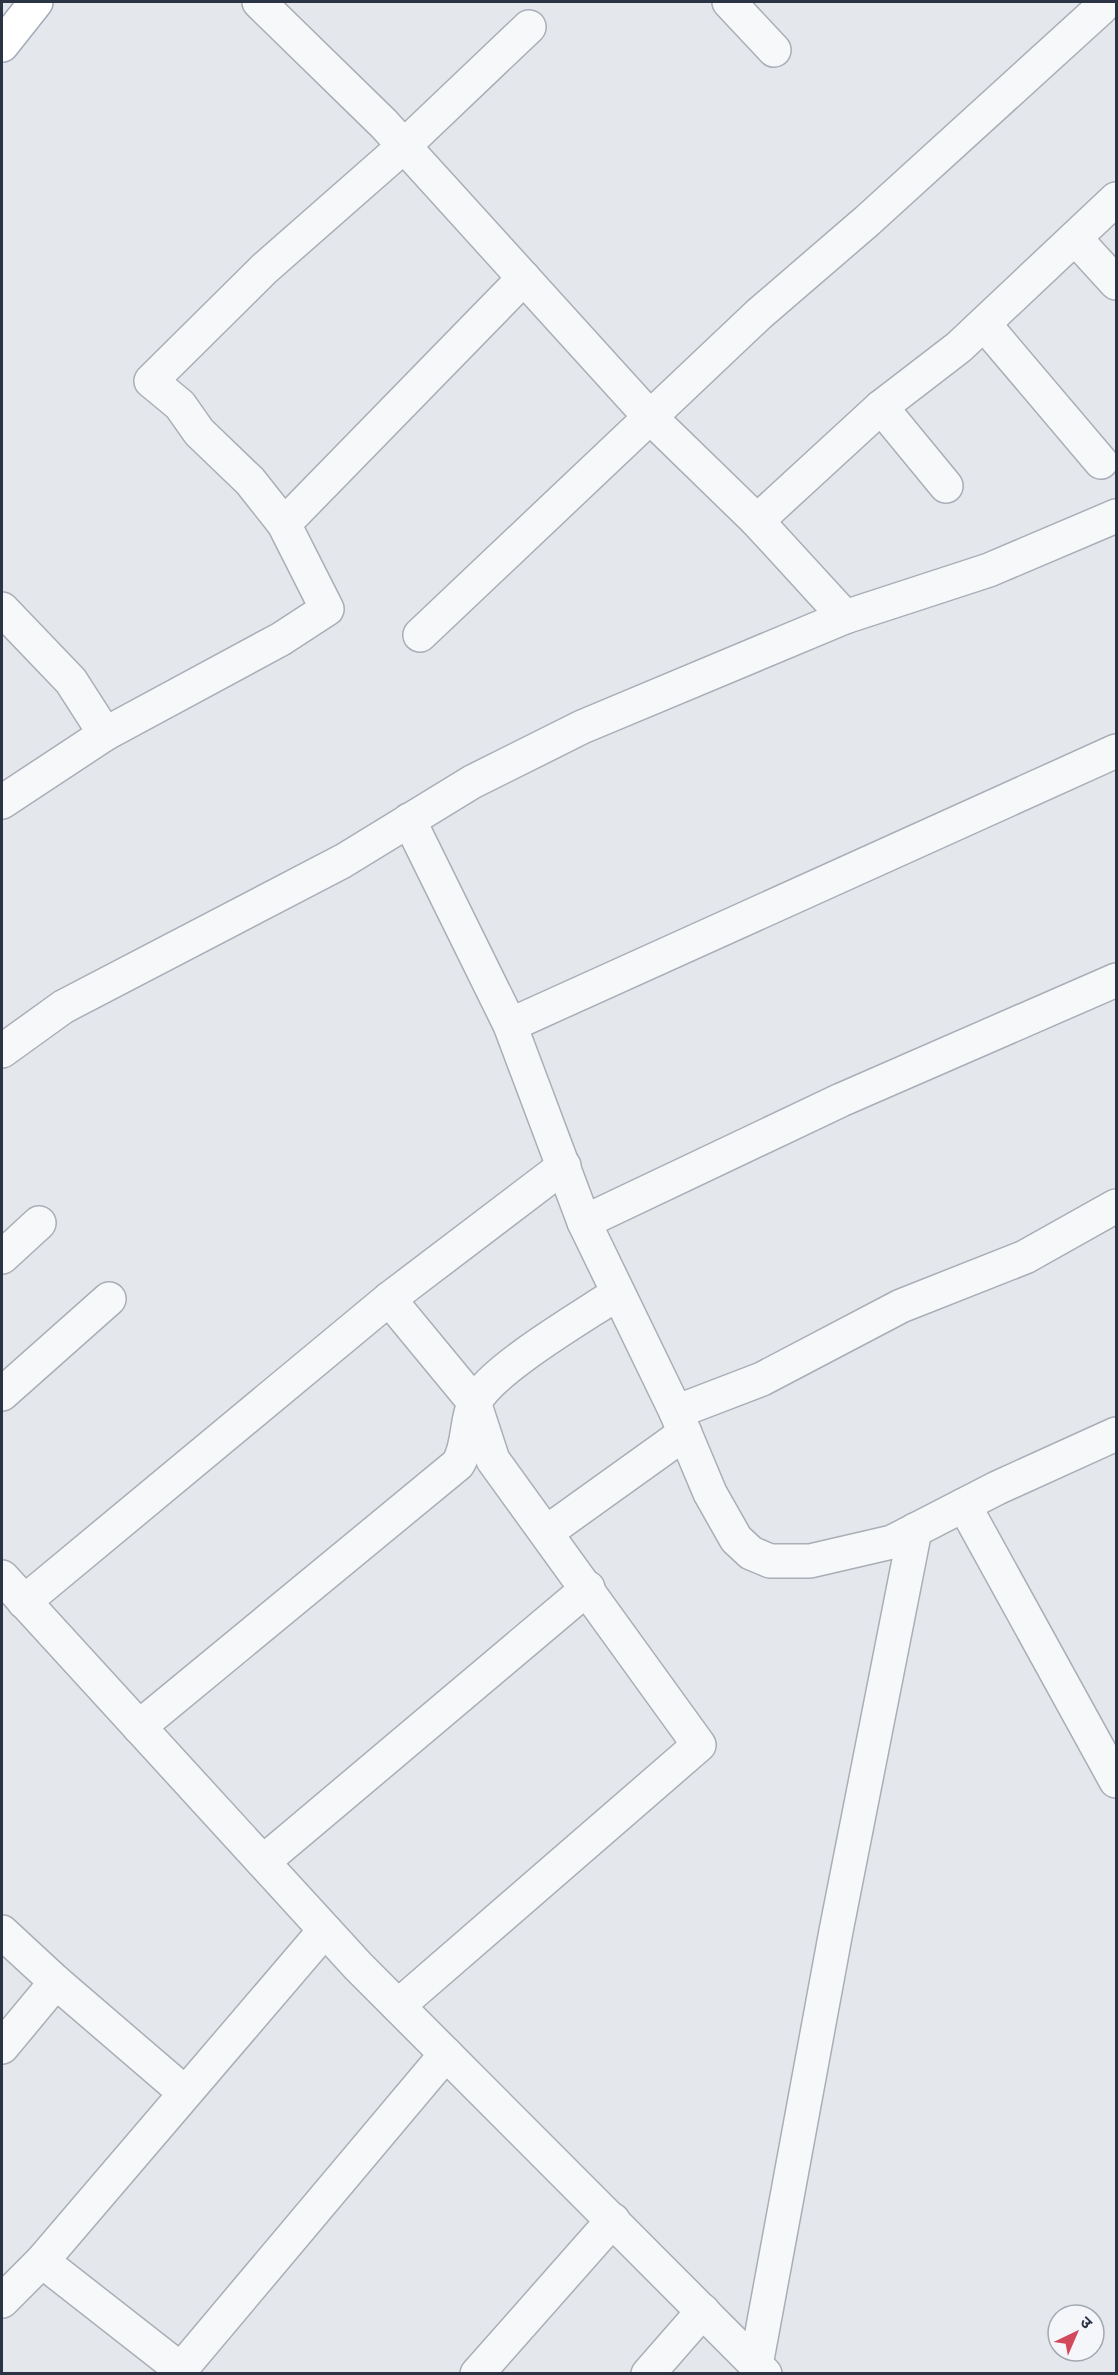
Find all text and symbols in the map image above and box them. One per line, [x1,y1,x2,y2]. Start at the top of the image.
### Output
north arrow [1046,2303,1106,2363]
text: उ [1076,2312,1097,2333]

